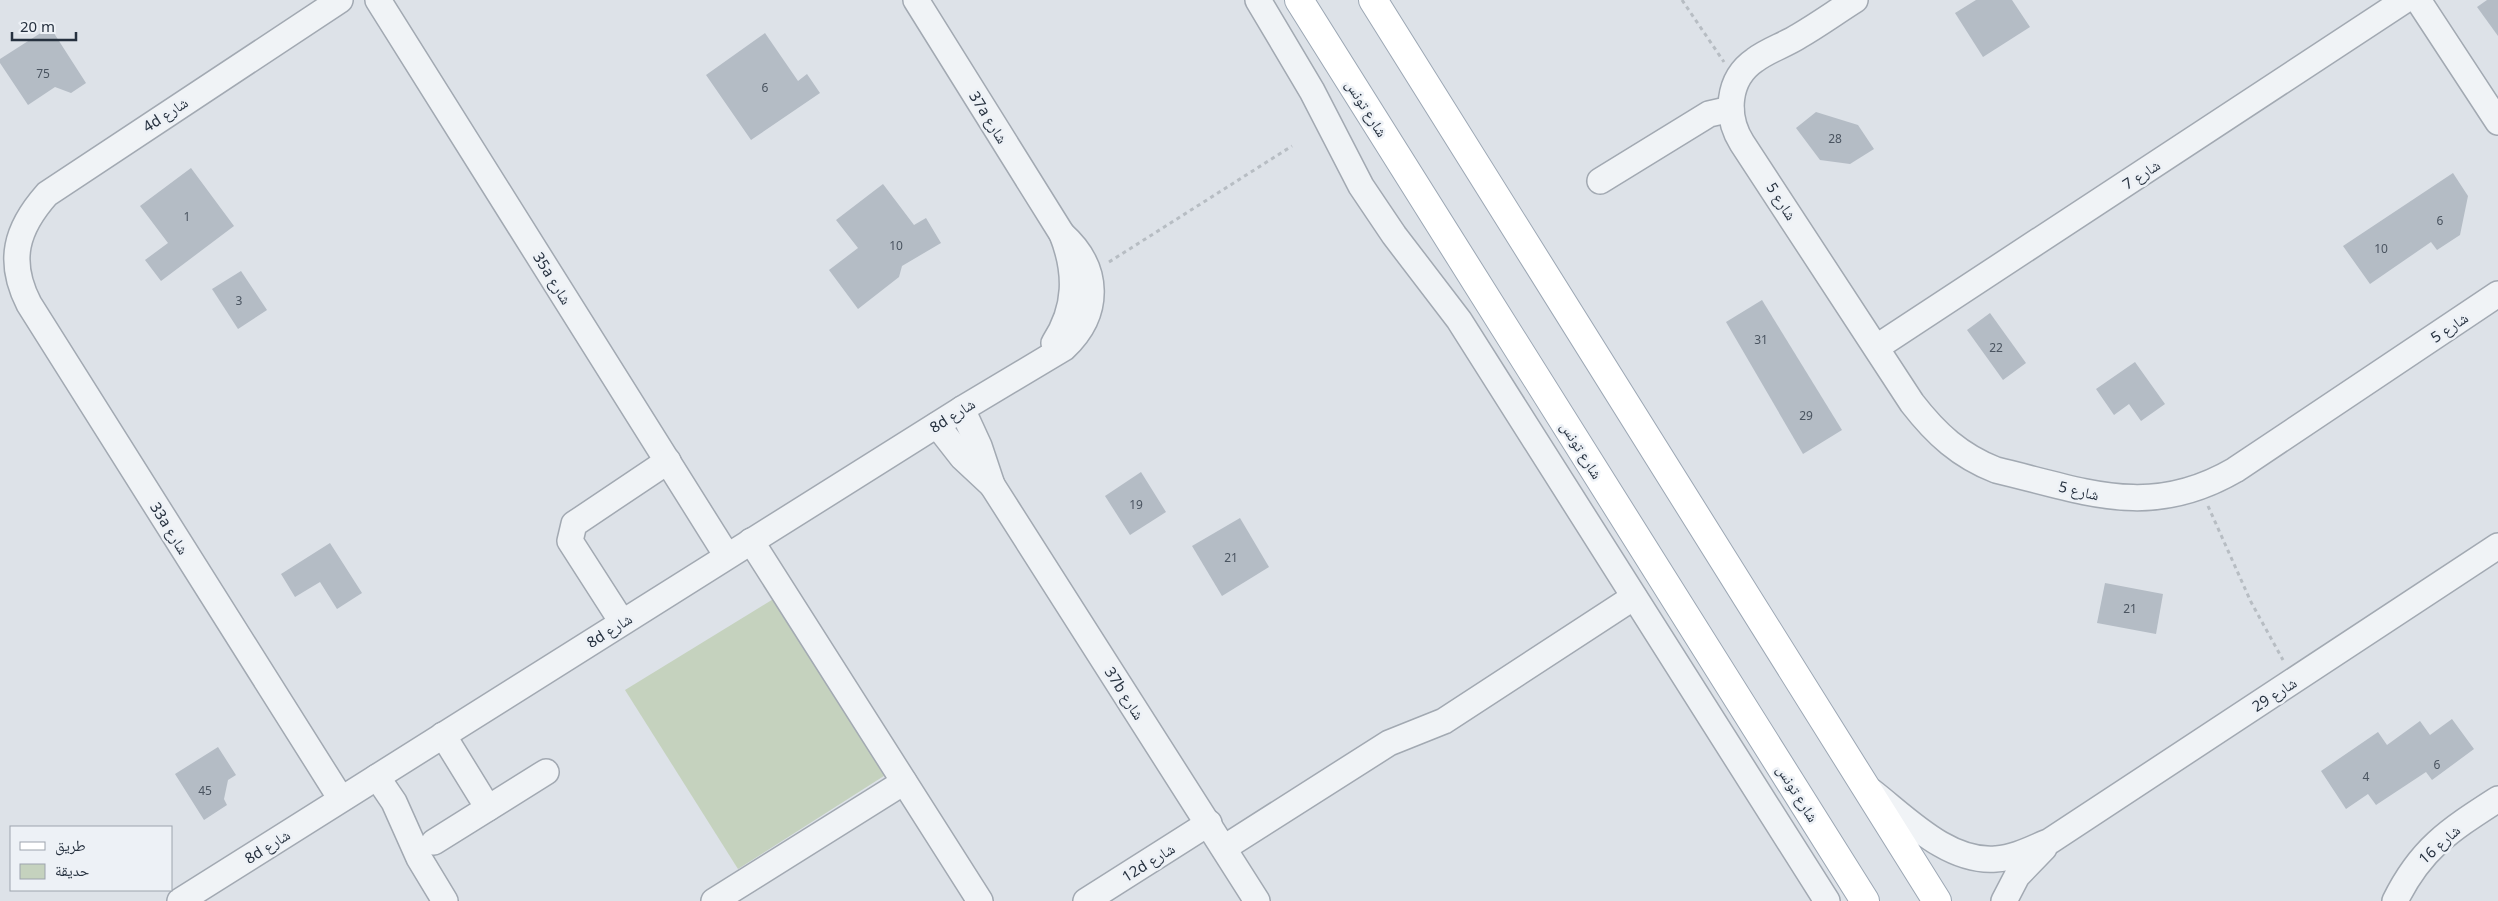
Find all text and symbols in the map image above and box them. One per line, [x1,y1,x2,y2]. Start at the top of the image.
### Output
scale bar [12,10,76,42]
text: 20 m [20,16,55,36]
house number: 75 [36,65,50,82]
street label: شارع تونس [1341,76,1392,141]
house number: 6 [762,79,769,96]
street label: 37a شارع [964,87,1013,148]
street label: 4d شارع [138,92,192,137]
house number: 28 [1828,130,1842,147]
street label: شارع 7 [2118,154,2164,194]
street label: شارع 5 [1762,178,1802,224]
house number: 1 [184,208,190,225]
house number: 6 [2437,212,2444,229]
house number: 10 [889,237,903,254]
house number: 10 [2374,240,2388,257]
street label: 35a شارع [528,248,577,309]
house number: 3 [236,292,243,309]
street label: شارع 5 [2426,307,2472,348]
house number: 31 [1754,331,1768,348]
house number: 22 [1989,339,2003,356]
street label: 8d شارع [925,393,979,438]
house number: 29 [1799,407,1813,424]
street label: شارع تونس [1556,418,1607,483]
street label: شارع 5 [2057,476,2101,505]
house number: 19 [1129,496,1143,513]
street label: 33a شارع [145,498,194,559]
house number: 21 [1224,549,1238,566]
house number: 21 [2123,600,2137,617]
street label: 8d شارع [582,608,636,653]
street label: 37b شارع [1100,663,1149,724]
street label: شارع 29 [2248,672,2301,717]
house number: 6 [2434,756,2441,773]
street label: شارع تونس [1772,761,1823,826]
house number: 4 [2363,768,2370,785]
house number: 45 [198,782,212,799]
street label: شارع 16 [2414,820,2465,869]
street label: 8d شارع [240,824,294,869]
legend [10,826,172,891]
text: طريق [55,835,86,856]
street label: 12d شارع [1118,838,1179,887]
text: حديقة [55,860,90,880]

